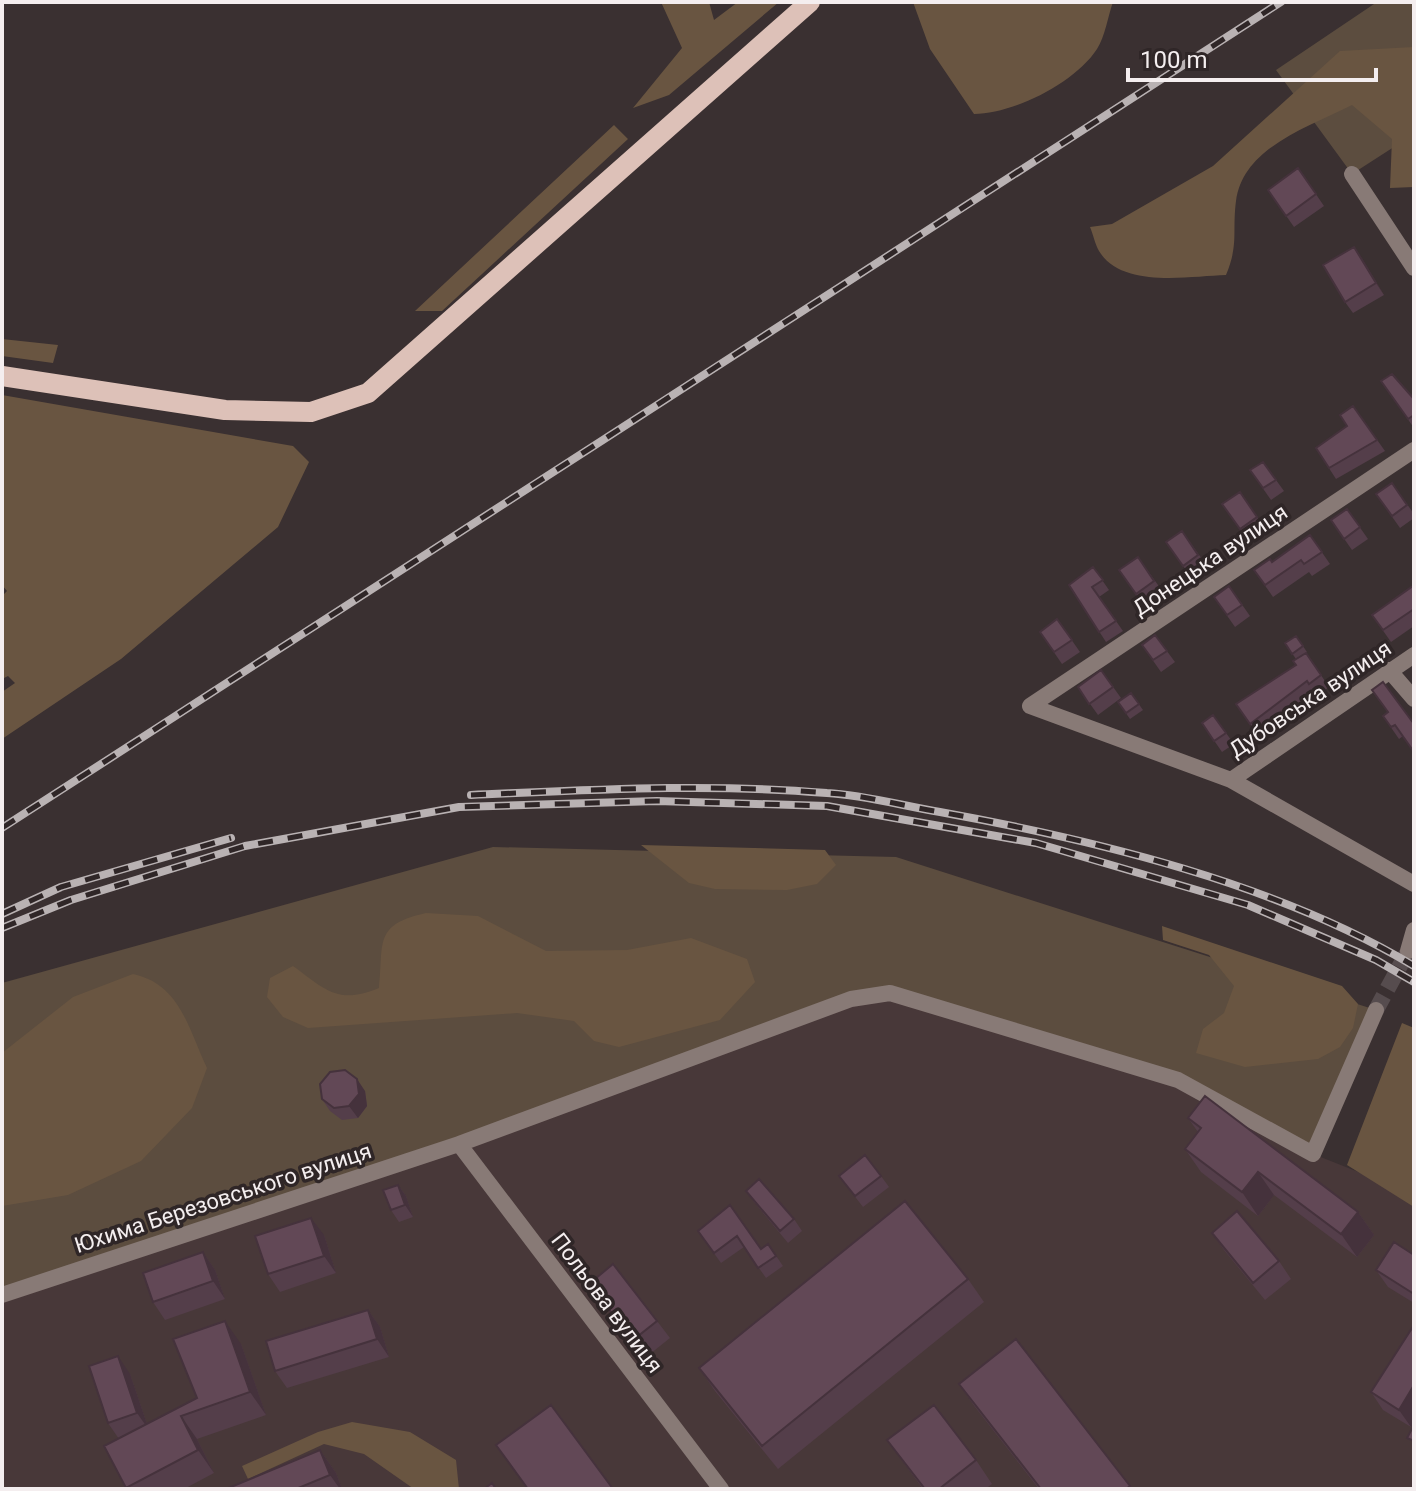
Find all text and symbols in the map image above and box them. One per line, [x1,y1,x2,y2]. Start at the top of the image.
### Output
scale bar [1128,32,1376,82]
text: 100 m [1140,46,1207,74]
street label: Донецька вулиця [1128,499,1292,621]
street label: Дубовська вулиця [1224,635,1396,763]
street label: Юхима Березовського вулиця [71,1138,375,1258]
street label: Польова вулиця [546,1228,668,1378]

